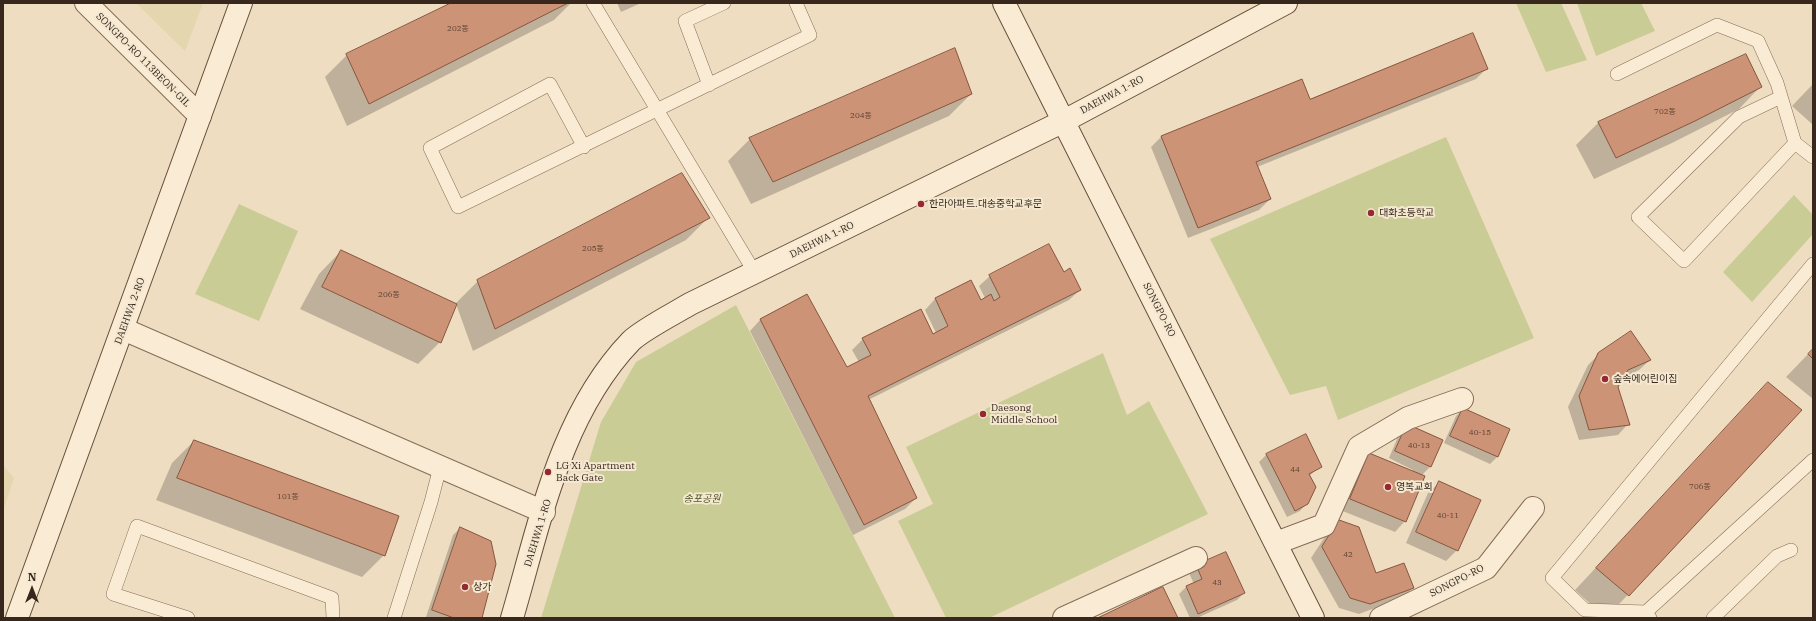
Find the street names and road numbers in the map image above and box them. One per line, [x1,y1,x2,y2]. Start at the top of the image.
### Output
street label: SONGPO-RO 113BEON-GIL [93,10,193,110]
street label: DAEHWA 1-RO [1078,73,1146,117]
street label: DAEHWA 1-RO [788,219,856,261]
street label: DAEHWA 2-RO [112,276,148,346]
street label: SONGPO-RO [1140,281,1178,339]
street label: DAEHWA 1-RO [522,498,554,568]
street label: SONGPO-RO [1428,562,1486,600]

